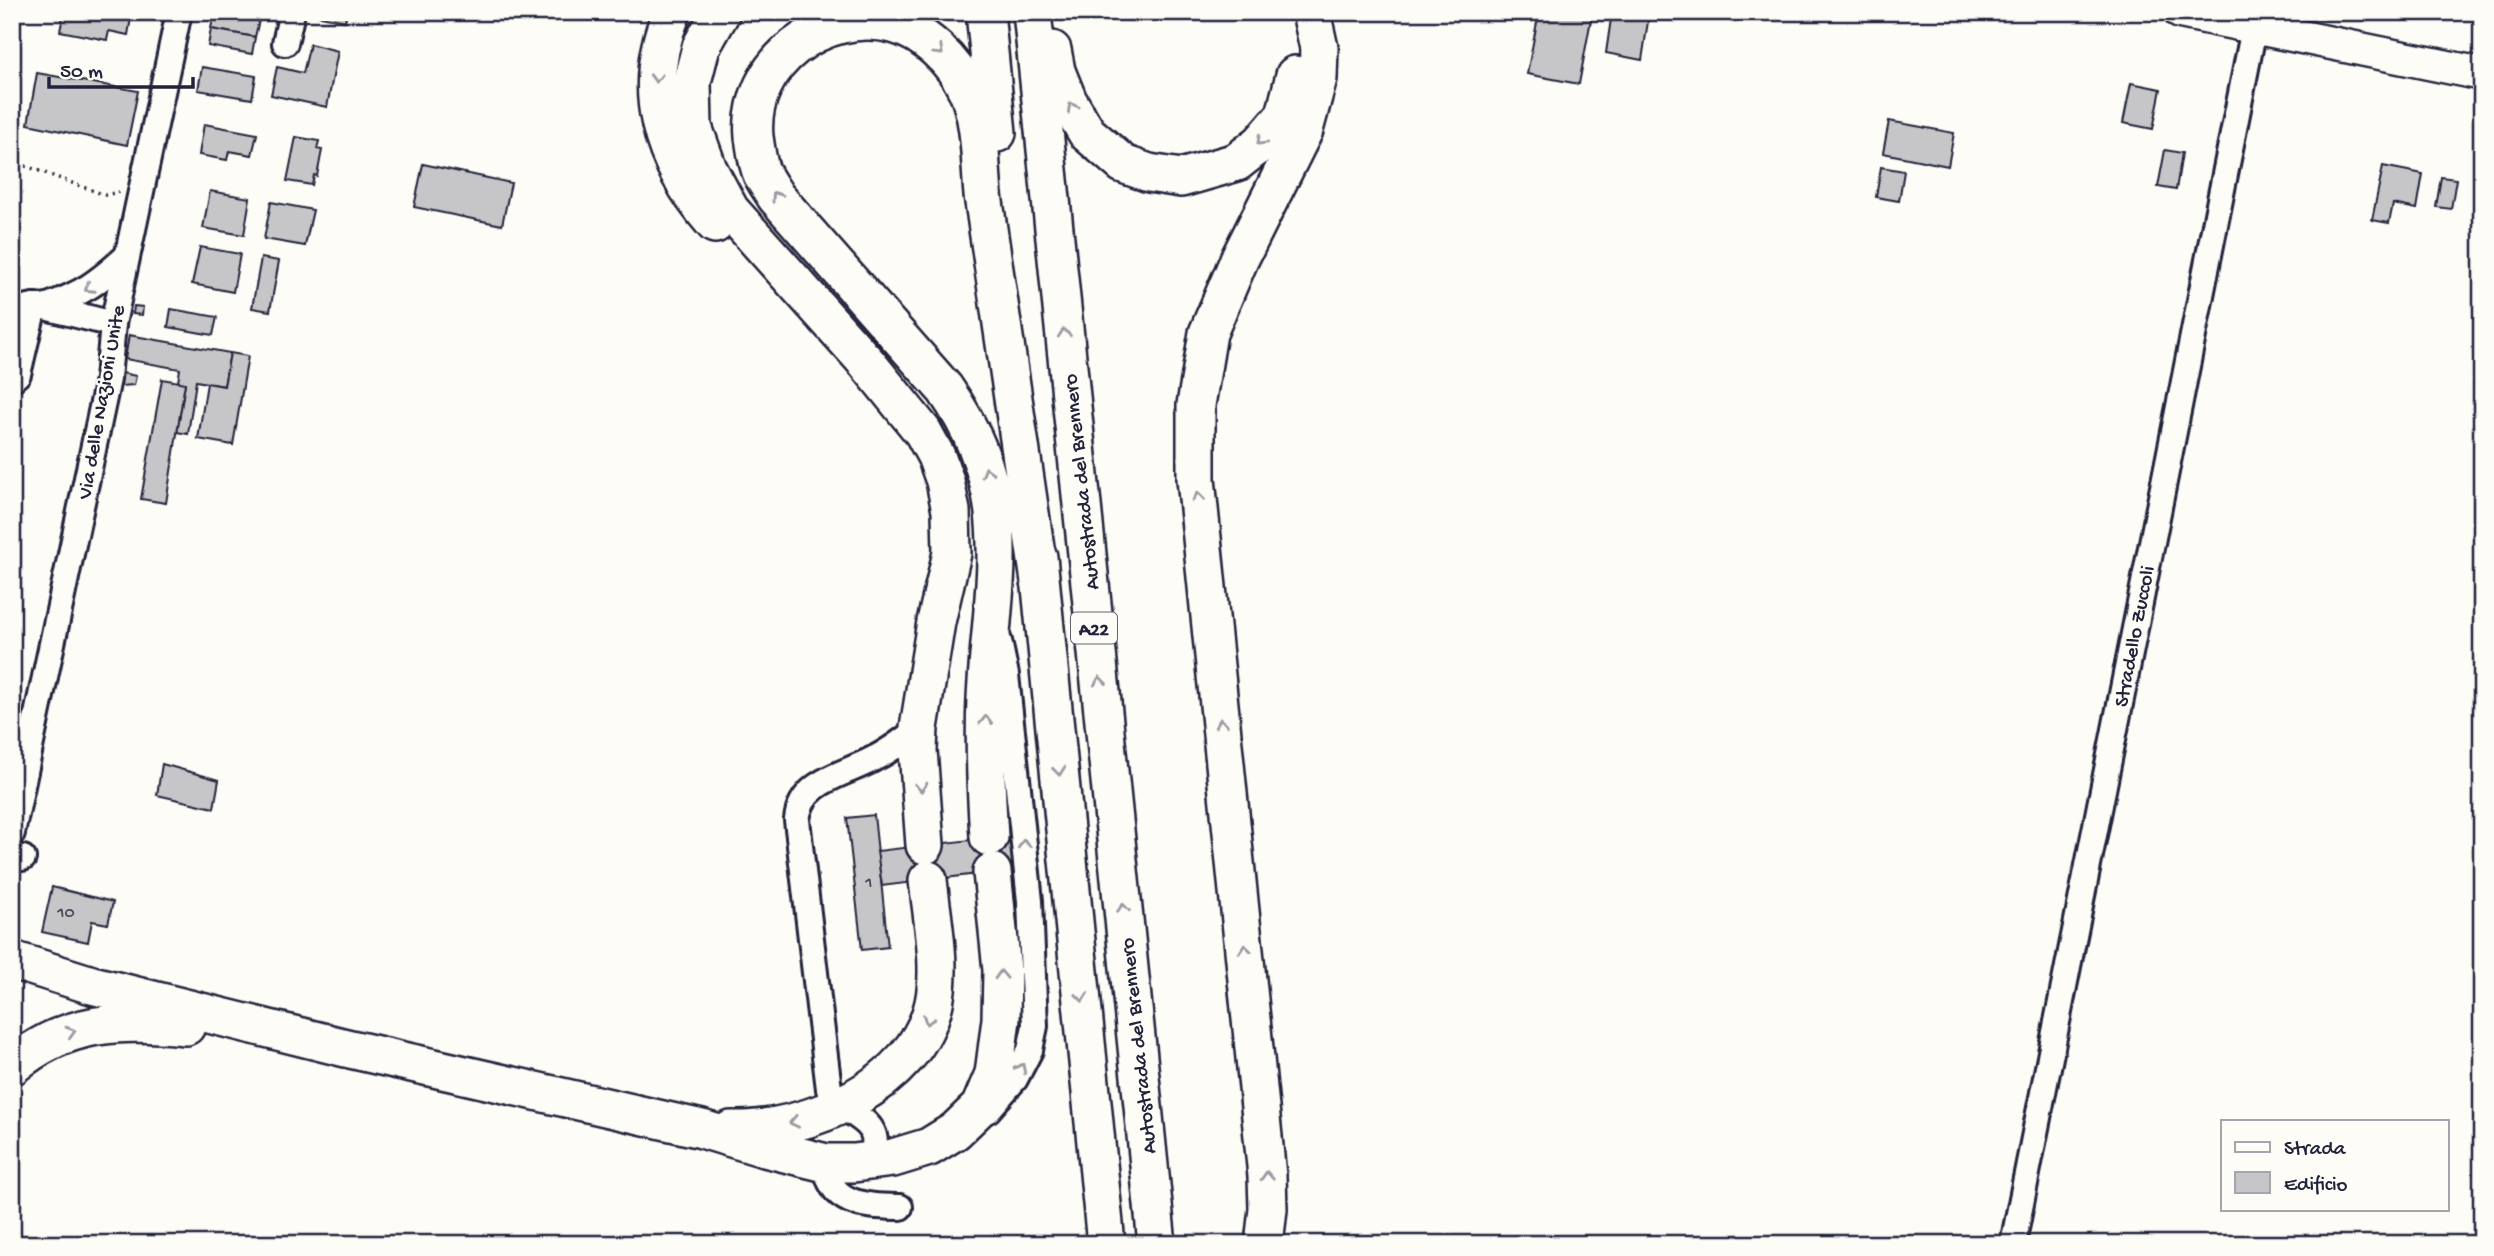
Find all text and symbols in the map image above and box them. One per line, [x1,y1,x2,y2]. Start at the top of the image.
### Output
one-way arrow [930,42,943,55]
scale bar [49,46,192,90]
text: 50 m [60,61,103,86]
one-way arrow [648,73,664,84]
one-way arrow [1067,101,1080,114]
one-way arrow [1256,133,1269,146]
one-way arrow [772,191,784,204]
one-way arrow [84,279,97,292]
street label: Via delle Nazioni Unite [74,302,133,503]
one-way arrow [1057,327,1072,339]
street label: Autostrada del Brennero [1060,372,1107,591]
one-way arrow [980,466,995,478]
one-way arrow [1190,491,1205,503]
street label: Stradello Zuccoli [2110,564,2162,709]
road number: A22 [1071,612,1117,643]
one-way arrow [1093,676,1108,687]
one-way arrow [978,714,993,725]
one-way arrow [1214,717,1229,729]
one-way arrow [1051,766,1066,777]
one-way arrow [913,782,928,793]
one-way arrow [1017,838,1032,850]
house number: 1 [864,873,873,894]
one-way arrow [1116,902,1131,913]
house number: 10 [56,903,75,924]
street label: Autostrada del Brennero [1117,936,1164,1155]
one-way arrow [1238,943,1253,955]
one-way arrow [994,969,1009,980]
one-way arrow [1074,991,1089,1003]
one-way arrow [922,1014,936,1026]
one-way arrow [65,1026,77,1041]
one-way arrow [1012,1063,1026,1075]
one-way arrow [788,1114,800,1129]
legend [2221,1120,2448,1210]
text: Strada [2284,1138,2347,1163]
one-way arrow [1260,1170,1275,1181]
text: Edificio [2284,1174,2348,1199]

